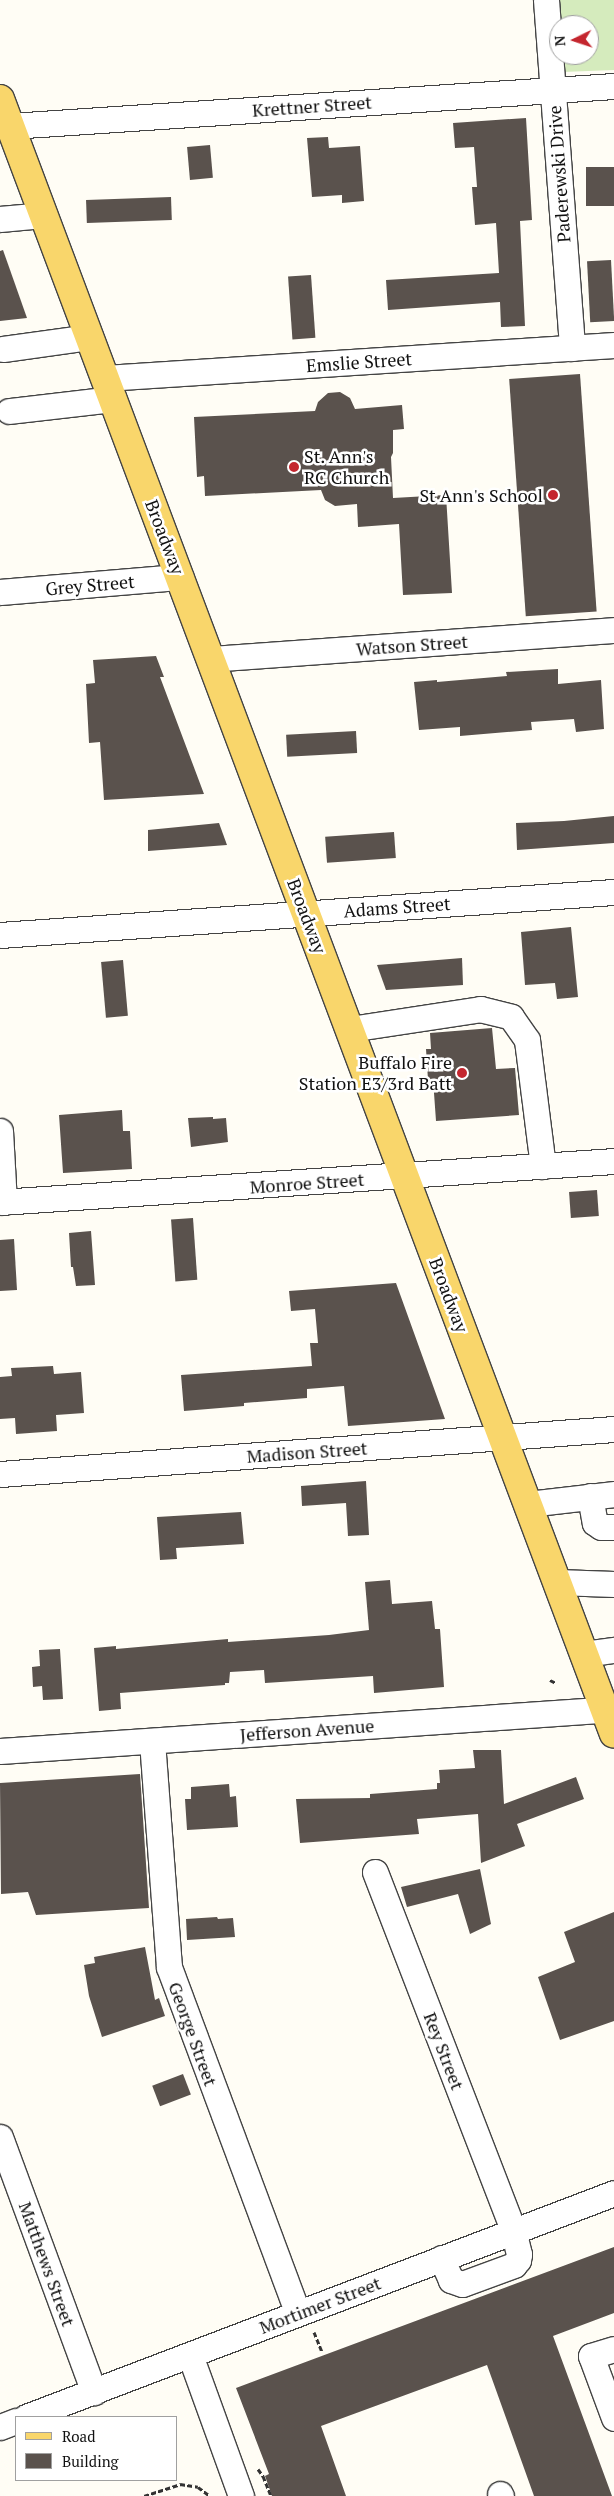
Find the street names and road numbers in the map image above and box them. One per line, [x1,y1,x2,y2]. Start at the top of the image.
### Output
street label: Krettner Street [251,91,373,121]
street label: Paderewski Drive [543,105,575,243]
street label: Emslie Street [305,348,413,376]
street label: Broadway [141,497,189,577]
street label: Grey Street [44,570,136,600]
street label: Watson Street [355,630,469,660]
street label: Broadway [283,876,331,956]
street label: Adams Street [343,892,451,922]
street label: Monroe Street [249,1168,365,1198]
street label: Broadway [425,1255,473,1335]
street label: Madison Street [246,1437,368,1467]
street label: Jefferson Avenue [239,1715,375,1745]
street label: George Street [164,1979,222,2089]
street label: Rey Street [419,2009,469,2093]
street label: Matthews Street [14,2199,80,2329]
street label: Mortimer Street [256,2272,384,2338]

